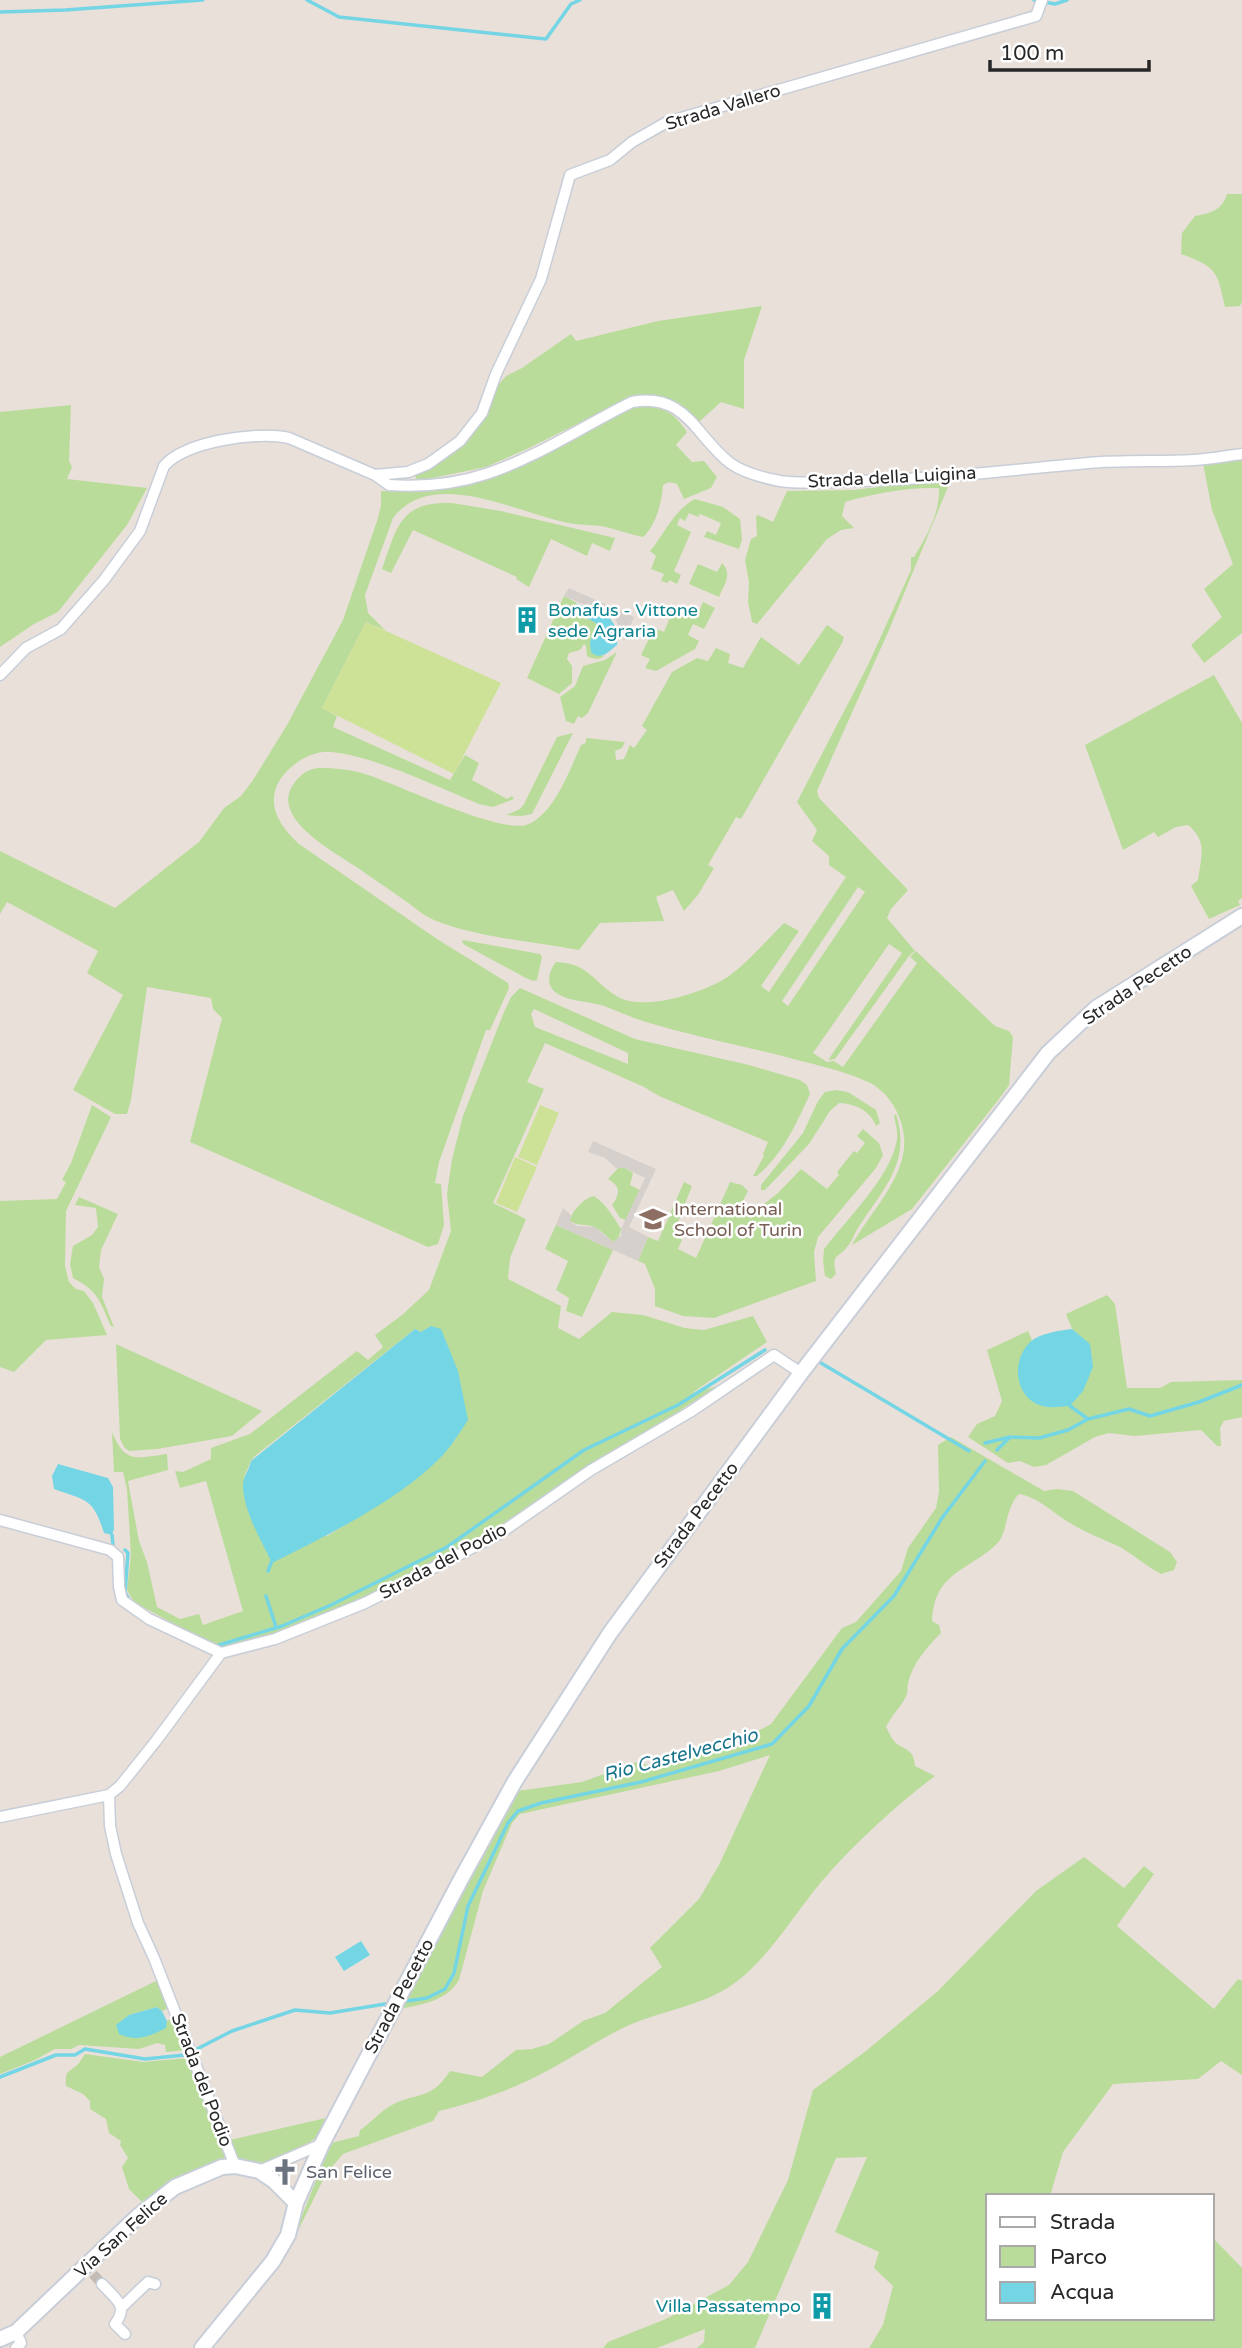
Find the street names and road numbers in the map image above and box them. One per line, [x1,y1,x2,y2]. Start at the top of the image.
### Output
street label: Strada Vallero [663,79,783,135]
street label: Strada della Luigina [807,462,977,492]
street label: Strada Pecetto [1078,940,1196,1030]
street label: Strada Pecetto [649,1458,743,1572]
street label: Strada del Podio [376,1518,510,1604]
street label: Strada Pecetto [359,1935,439,2057]
street label: Strada del Podio [166,2010,238,2150]
street label: Via San Felice [70,2188,172,2282]

